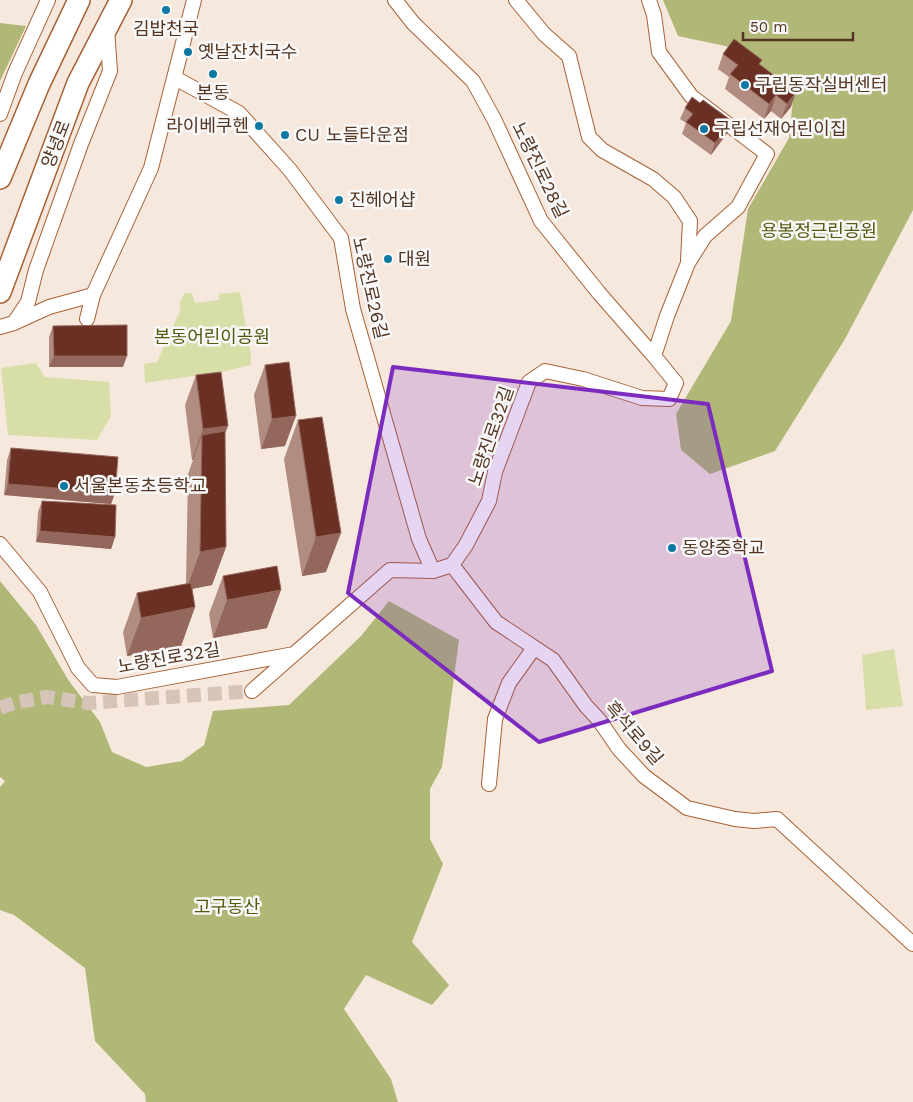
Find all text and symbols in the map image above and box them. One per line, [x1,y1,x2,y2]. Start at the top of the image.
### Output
marker: 김밥천국 [160,4,172,16]
scale bar [743,10,853,42]
place label: 김밥천국 [133,18,199,39]
text: 50 m [750,18,787,36]
place label: 옛날잔치국수 [198,41,297,62]
marker: 옛날잔치국수 [182,46,194,58]
marker: 본동 [207,68,219,80]
place label: 구립동작실버센터 [755,74,887,95]
marker: 구립동작실버센터 [739,79,751,91]
place label: 본동 [196,82,230,103]
place label: 라이베쿠헨 [166,115,249,136]
street label: 양녕로 [37,117,74,171]
street label: 노량진로28길 [508,118,573,221]
place label: 구립선재어린이집 [714,118,846,139]
marker: 라이베쿠헨 [253,120,265,132]
marker: 구립선재어린이집 [698,123,710,135]
place label: CU 노들타운점 [295,124,409,145]
marker: CU 노들타운점 [279,129,291,141]
place label: 진헤어샵 [349,189,415,210]
marker: 진헤어샵 [333,194,345,206]
park label: 용봉정근린공원 [761,220,877,241]
street label: 노량진로26길 [349,235,392,341]
place label: 대원 [398,248,431,269]
marker: 대원 [382,253,394,265]
park label: 본동어린이공원 [154,326,270,347]
street label: 노량진로32길 [464,383,517,488]
place label: 서울본동초등학교 [74,475,206,496]
marker: 서울본동초등학교 [58,480,70,492]
place label: 동양중학교 [682,537,765,558]
marker: 동양중학교 [666,542,678,554]
street label: 노량진로32길 [116,638,222,677]
street label: 흑석로9길 [601,697,668,769]
park label: 고구동산 [194,896,260,917]

